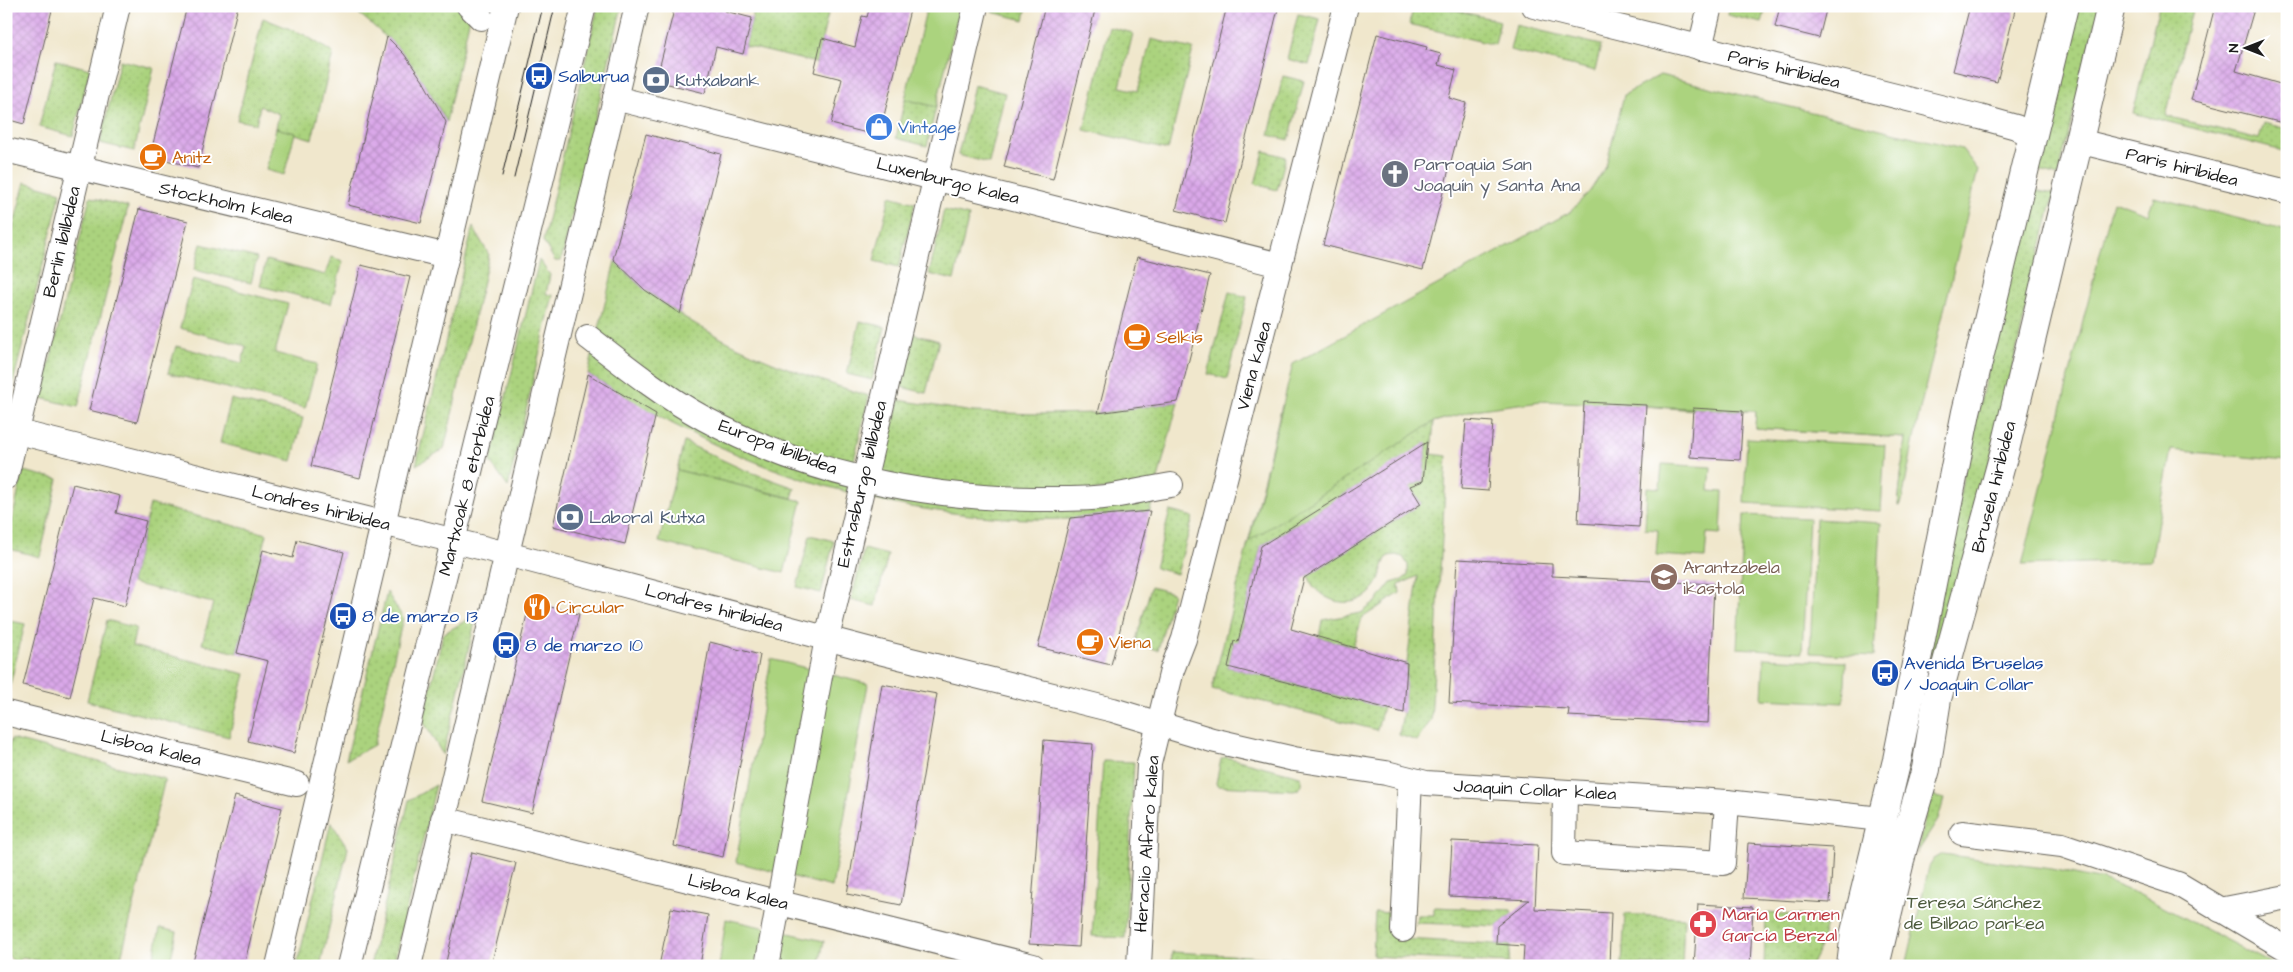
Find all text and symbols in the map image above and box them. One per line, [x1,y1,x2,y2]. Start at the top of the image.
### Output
north arrow [2220,22,2270,72]
street label: Paris hiribidea [1725,43,1843,95]
text: N [2224,43,2244,52]
bus stop icon: Salburua [524,61,554,91]
place label: Salburua [558,64,629,89]
bank icon: Kutxabank [641,65,671,95]
place label: Kutxabank [675,68,759,93]
shop icon: Vintage [864,112,894,142]
place label: Vintage [898,115,957,141]
street label: Paris hiribidea [2123,141,2241,193]
cafe icon: Anitz [138,142,168,172]
place label: Anitz [172,145,212,170]
street label: Luxenburgo kalea [874,151,1022,212]
place label: Parroquia San Joaquín y Santa Ana [1414,152,1580,199]
church icon: Parroquia San Joaquín y Santa Ana [1380,159,1410,189]
street label: Stockholm kalea [157,175,295,231]
street label: Berlin ibilbidea [37,184,87,300]
street label: Viena kalea [1230,319,1278,413]
cafe icon: Selkis [1122,322,1152,352]
place label: Selkis [1156,325,1203,350]
street label: Martxoak 8 etorbidea [433,394,501,578]
street label: Estrasburgo ibilbidea [831,398,894,570]
street label: Europa ibilbidea [715,413,841,481]
street label: Brusela hiribidea [1966,418,2022,556]
street label: Londres hiribidea [249,479,393,537]
bank icon: Laboral Kutxa [555,502,585,532]
place label: Laboral Kutxa [589,505,705,530]
place label: Arantzabela ikastola [1683,555,1780,601]
school or university icon: Arantzabela ikastola [1649,562,1679,592]
street label: Londres hiribidea [642,578,786,638]
restaurant icon: Circular [522,592,552,622]
place label: Circular [556,595,624,620]
bus stop icon: 8 de marzo 13 [328,601,358,631]
place label: 8 de marzo 13 [362,604,478,629]
cafe icon: Viena [1075,627,1105,657]
bus stop icon: 8 de marzo 10 [491,630,521,660]
place label: Viena [1109,630,1151,655]
place label: 8 de marzo 10 [525,633,643,658]
place label: Avenida Bruselas / Joaquín Collar [1904,651,2044,697]
bus stop icon: Avenida Bruselas / Joaquín Collar [1870,658,1900,688]
street label: Lisboa kalea [98,723,204,773]
street label: Heraclio Alfaro kalea [1128,755,1166,933]
street label: Joaquin Collar kalea [1453,773,1617,807]
street label: Lisboa kalea [685,867,791,917]
park label: Teresa Sánchez de Bilbao parkea [1904,890,2044,936]
place label: María Carmen García Berzal [1722,902,1840,948]
pharmacy icon: María Carmen García Berzal [1688,909,1718,939]

